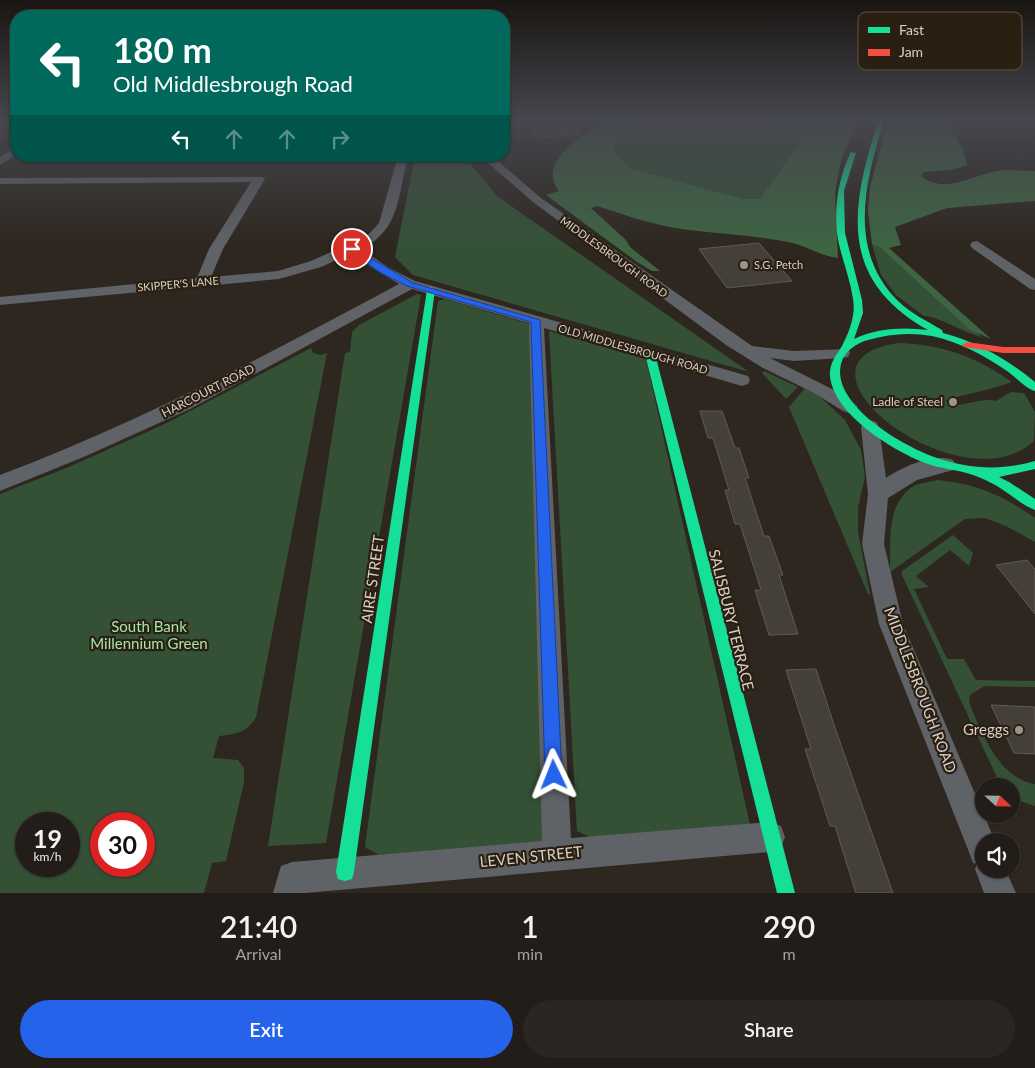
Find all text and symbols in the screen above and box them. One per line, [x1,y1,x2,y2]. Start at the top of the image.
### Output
legend [858,12,1022,70]
text: Fast [899,21,924,38]
text: 180 m [113,28,212,70]
icon: left [30,30,95,95]
text: Jam [899,43,923,60]
text: Old Middlesbrough Road [113,70,353,97]
icon: left [167,125,195,153]
icon: ahead [220,125,248,153]
icon: ahead [273,125,301,153]
icon: right [326,125,354,153]
street label: MIDDLESBROUGH ROAD [558,213,670,300]
pin [331,228,373,270]
icon: arrive [338,235,366,263]
place label: S.G. Petch [754,258,803,271]
marker: S.G. Petch [738,259,750,271]
street label: SKIPPER'S LANE [137,273,219,294]
street label: OLD MIDDLESBROUGH ROAD [557,321,709,376]
street label: HARCOURT ROAD [159,361,257,420]
place label: Ladle of Steel [872,394,943,409]
marker: Ladle of Steel [947,396,959,408]
street label: AIRE STREET [357,533,387,624]
street label: SALISBURY TERRACE [706,547,758,692]
street label: MIDDLESBROUGH ROAD [881,604,961,775]
park label: South Bank Millennium Green [90,617,208,652]
place label: Greggs [963,720,1009,738]
marker: Greggs [1013,724,1025,736]
position arrow [527,748,579,800]
north arrow [975,778,1020,822]
map controls [975,778,1020,878]
speed limit sign: 30 [90,812,155,877]
text: 19 [33,823,62,853]
button: sound [975,833,1020,878]
street label: LEVEN STREET [479,842,583,870]
text: km/h [33,849,62,864]
text: 21:40 [220,908,297,944]
text: 1 [521,908,539,944]
text: 290 [763,908,815,944]
text: Arrival [235,944,282,963]
text: min [517,944,543,963]
text: m [782,944,796,963]
button: Exit [20,1000,513,1058]
button: Share [523,1000,1015,1058]

